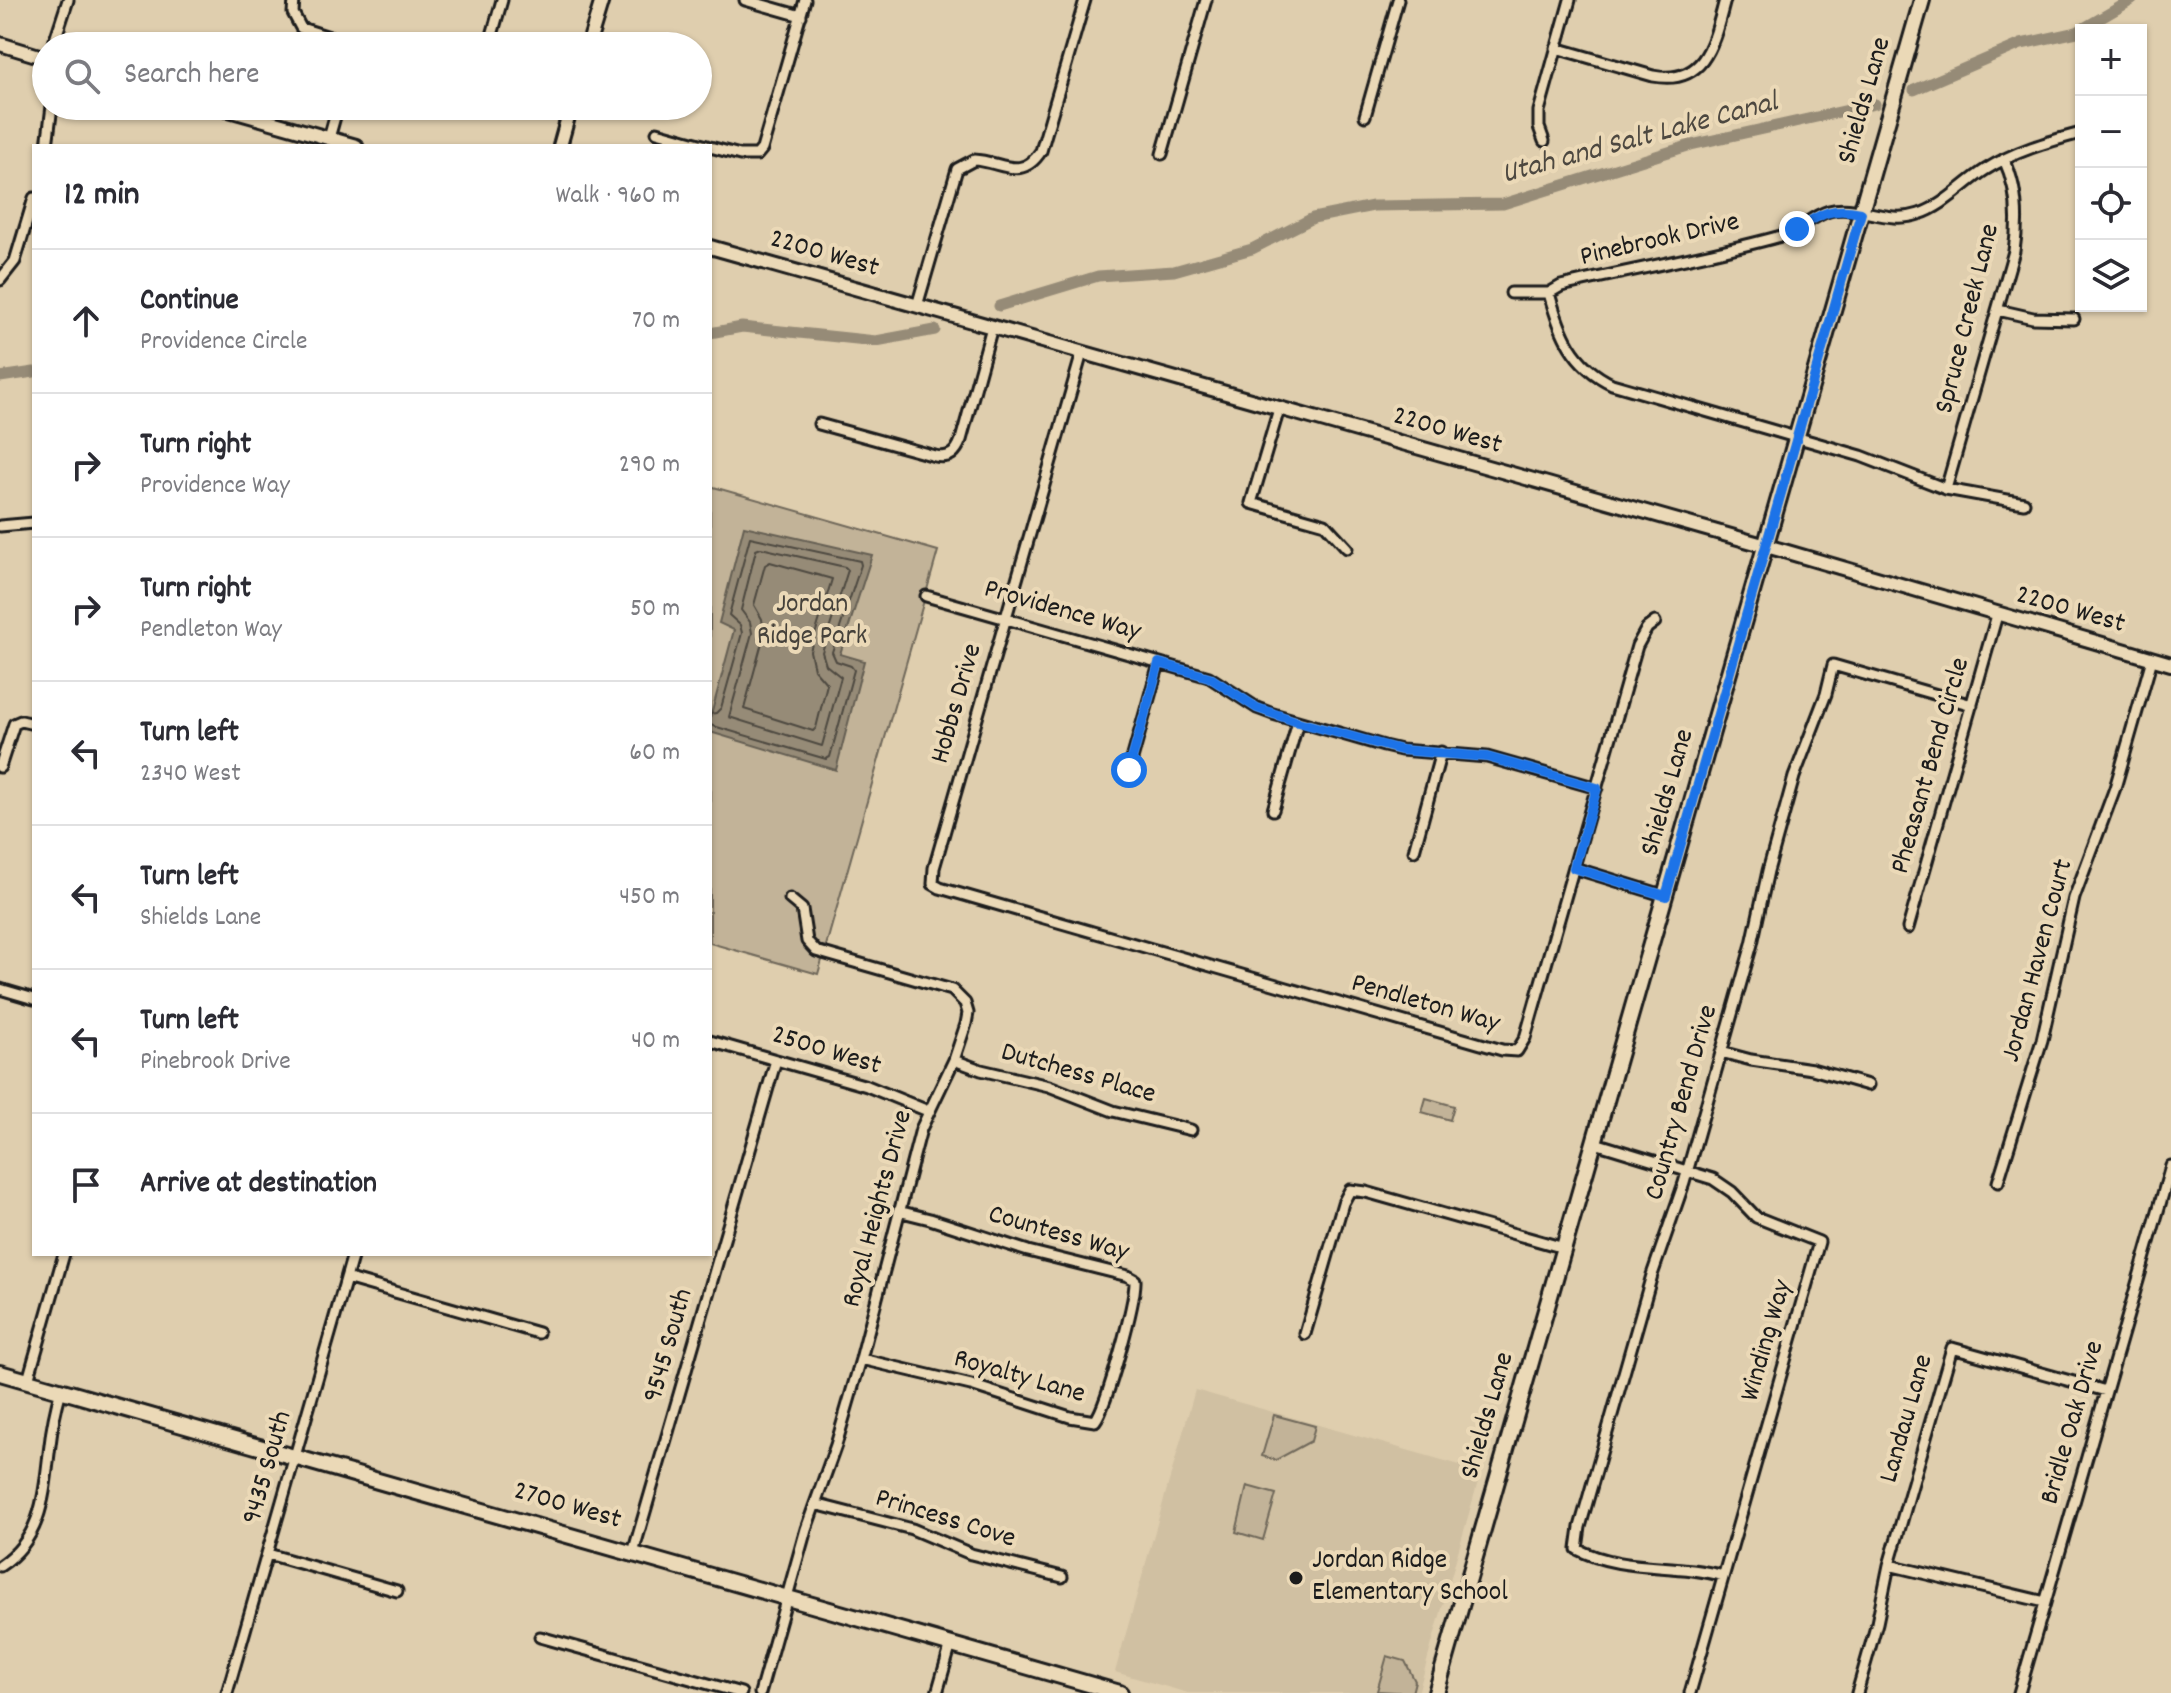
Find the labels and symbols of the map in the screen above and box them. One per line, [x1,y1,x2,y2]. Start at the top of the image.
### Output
street label: Shields Lane [1829,33,1903,169]
water label: Utah and Salt Lake Canal [1497,82,1786,198]
street label: Pinebrook Drive [1576,203,1744,279]
route end [1779,211,1815,247]
street label: 2200 West [765,220,883,290]
street label: Spruce Creek Lane [1926,220,2012,418]
street label: 2200 West [1388,397,1506,467]
street label: Providence Way [979,571,1146,654]
street label: 2200 West [2011,576,2129,646]
park label: Jordan Ridge Park [757,586,867,658]
street label: Hobbs Drive [922,639,994,769]
street label: Pheasant Bend Circle [1882,653,1982,879]
street label: Shields Lane [1632,725,1706,861]
route start [1111,752,1147,788]
street label: Jordan Haven Court [1993,855,2085,1067]
street label: Pendleton Way [1346,965,1505,1045]
street label: Country Bend Drive [1636,1000,1730,1206]
street label: 2500 West [766,1016,886,1088]
street label: Dutchess Place [996,1034,1160,1116]
street label: Royal Heights Drive [833,1106,925,1312]
street label: Countess Way [983,1196,1134,1274]
street label: Winding Way [1732,1275,1805,1406]
street label: 9545 South [635,1284,705,1408]
street label: Bridle Oak Drive [2032,1337,2116,1509]
street label: Royalty Lane [949,1340,1089,1416]
street label: Shields Lane [1452,1348,1526,1484]
street label: Landau Lane [1871,1350,1945,1488]
street label: 9435 South [234,1407,304,1529]
street label: 2700 West [508,1473,626,1541]
street label: Princess Cove [870,1480,1020,1560]
place label: Jordan Ridge Elementary School [1312,1542,1508,1614]
marker: Jordan Ridge Elementary School [1287,1569,1305,1587]

